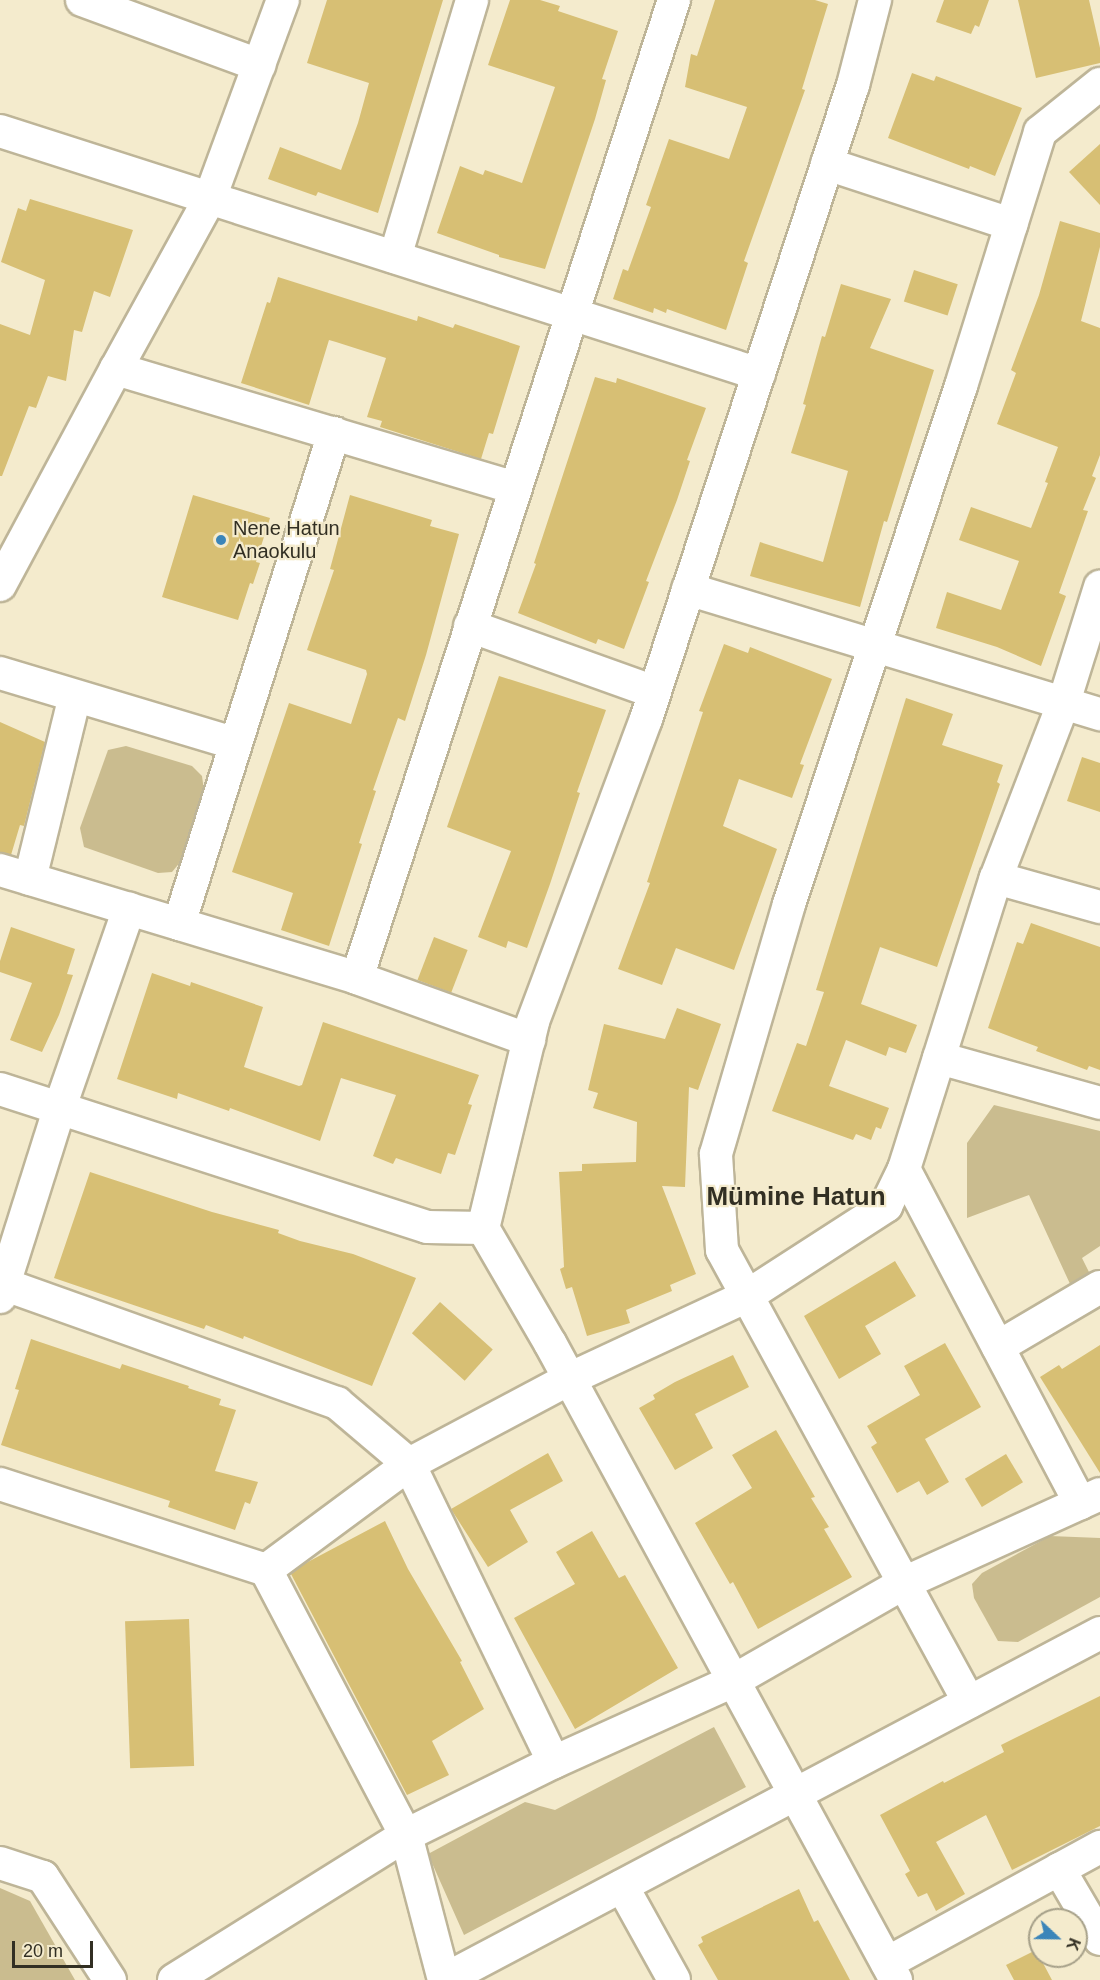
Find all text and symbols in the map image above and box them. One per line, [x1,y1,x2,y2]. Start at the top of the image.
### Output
place label: Nene Hatun Anaokulu [233,516,340,563]
marker: Nene Hatun Anaokulu [214,533,228,547]
district label: Mümine Hatun [706,1181,886,1213]
north arrow [1028,1908,1088,1968]
scale bar [15,1929,96,1967]
text: K [1063,1936,1083,1953]
text: 20 m [23,1941,63,1961]

